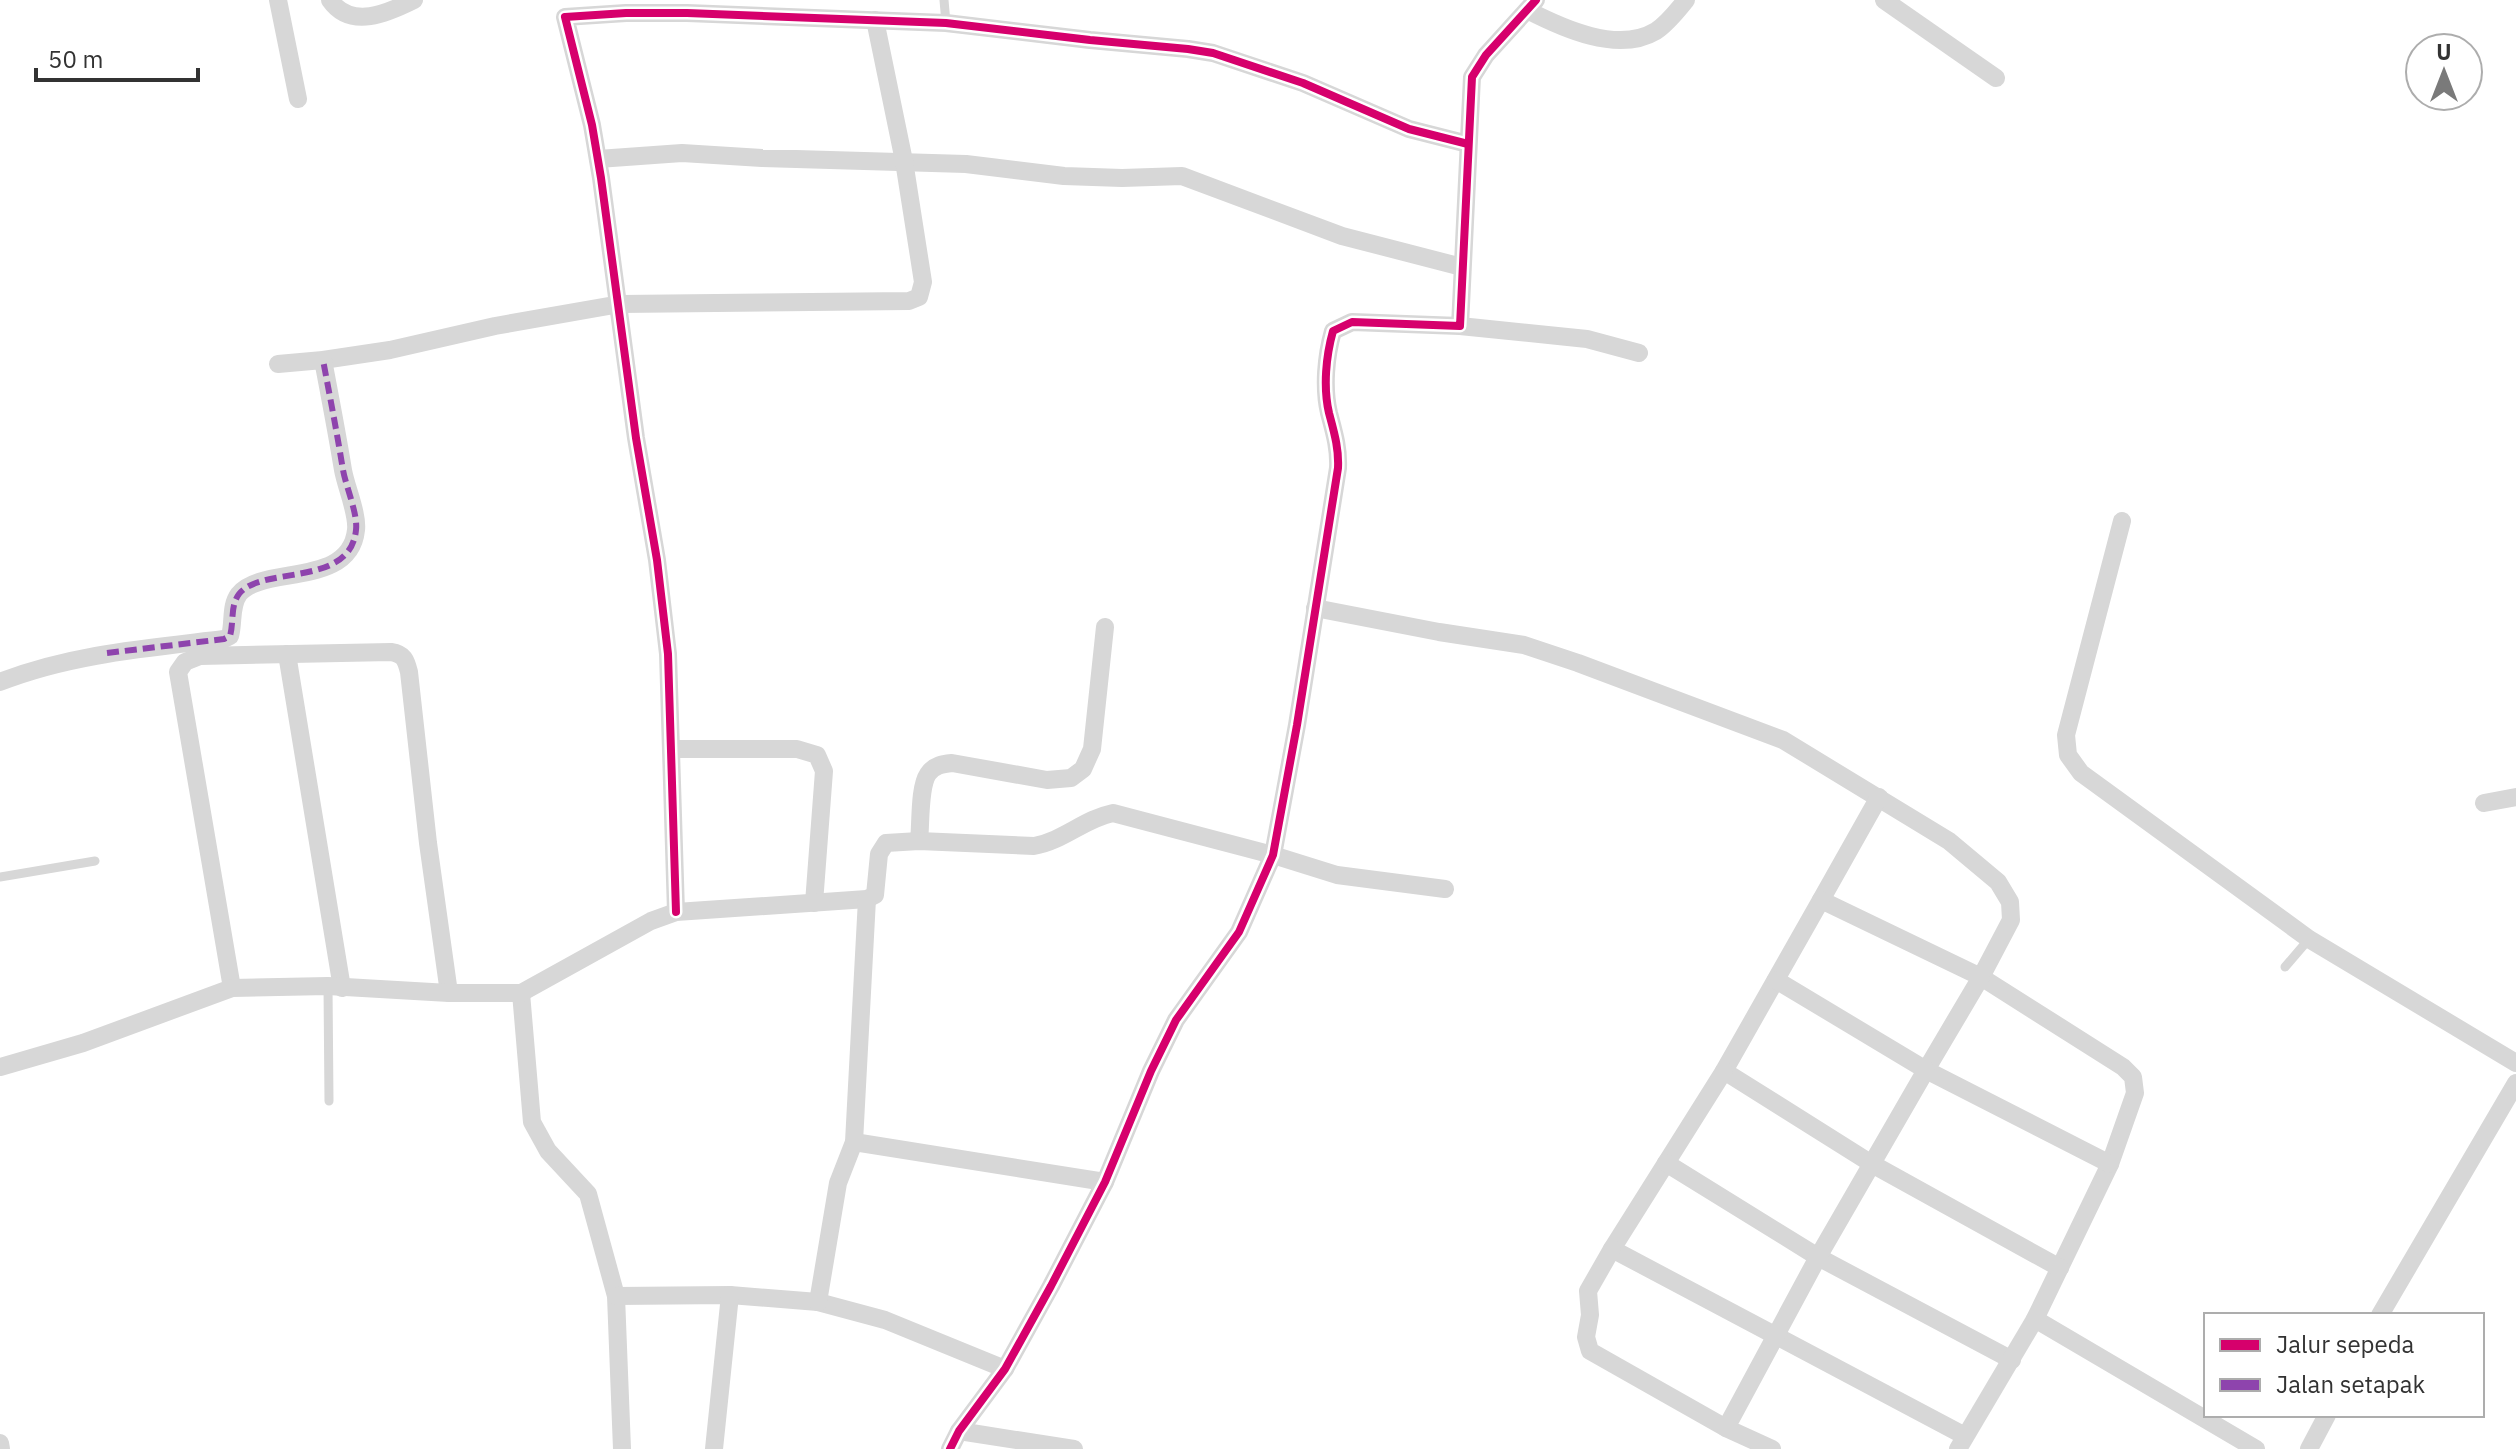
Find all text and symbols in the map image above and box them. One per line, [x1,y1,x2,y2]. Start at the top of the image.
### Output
scale bar [36,32,198,82]
north arrow [2404,32,2484,112]
text: U [2436,37,2452,66]
text: 50 m [48,43,103,75]
legend [2204,1313,2484,1417]
text: Jalur sepeda [2276,1328,2415,1360]
text: Jalan setapak [2276,1368,2426,1400]

